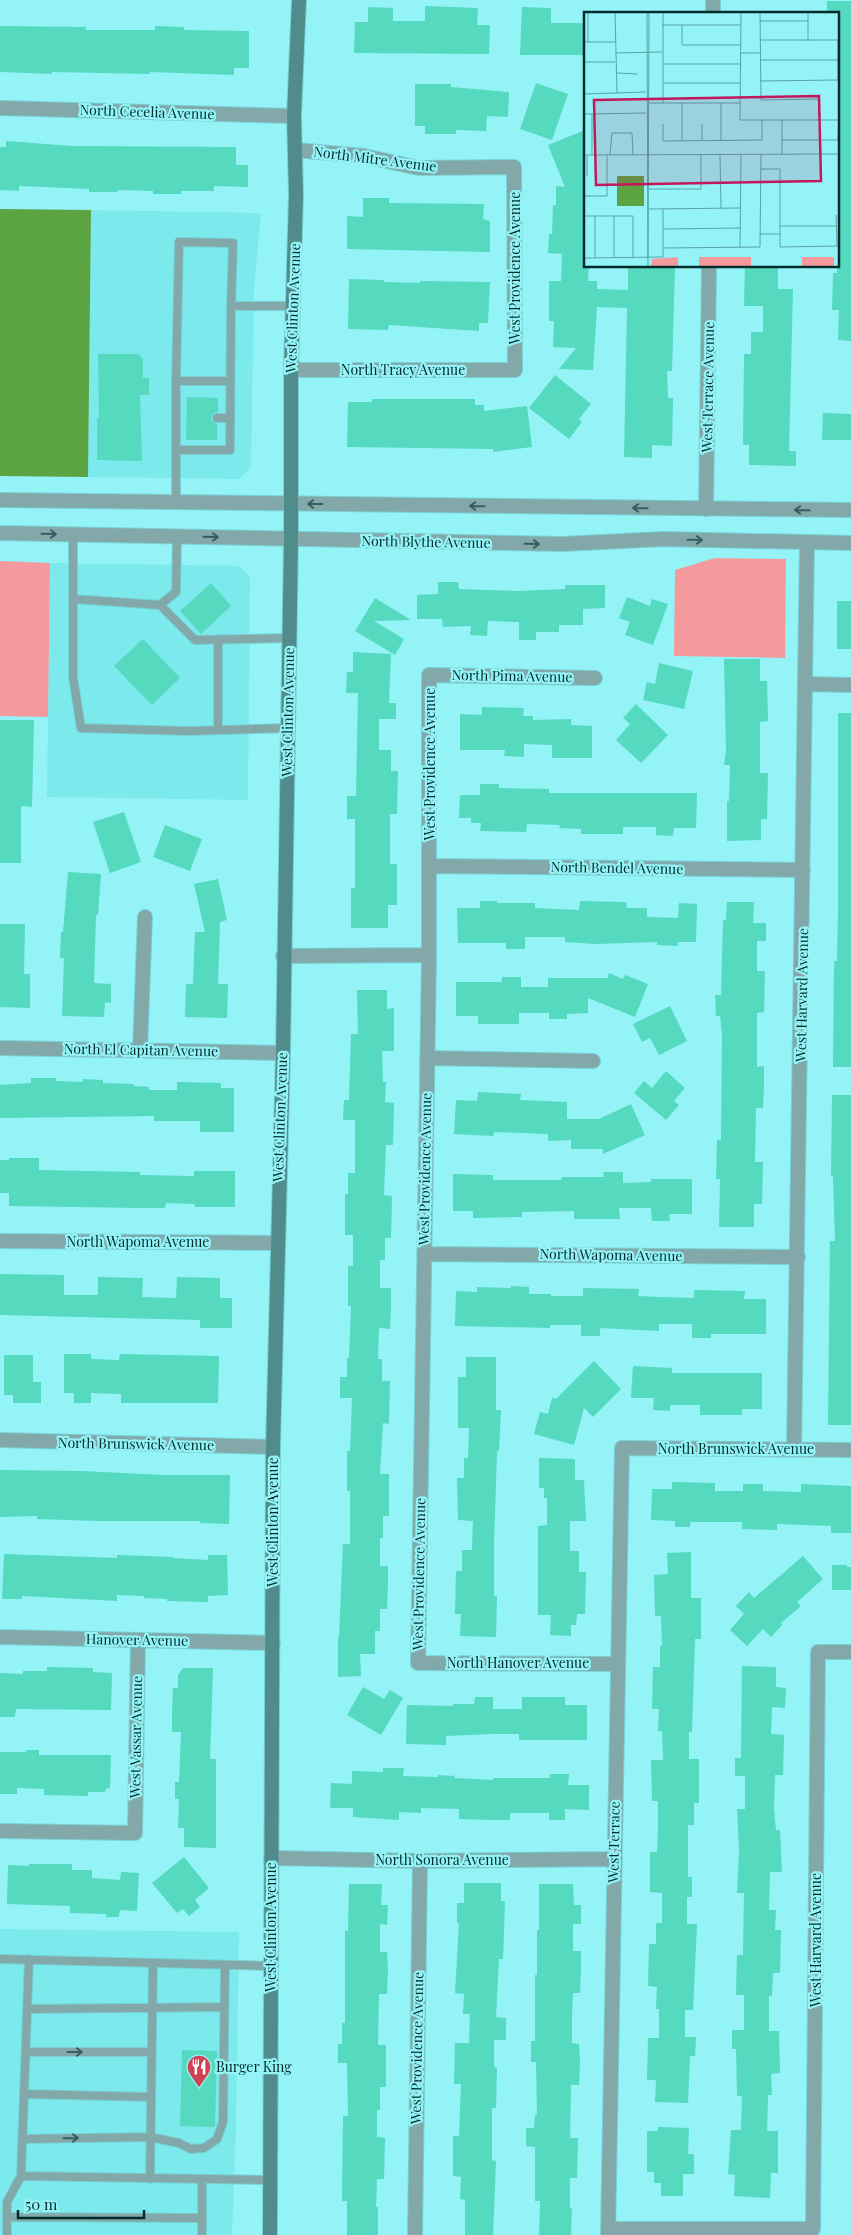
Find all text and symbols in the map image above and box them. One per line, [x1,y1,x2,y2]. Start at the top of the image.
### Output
inset map [584,12,838,268]
street label: North Cecelia Avenue [79,100,215,123]
street label: North Mitre Avenue [313,142,438,175]
street label: West Providence Avenue [505,192,524,345]
street label: West Clinton Avenue [281,243,304,374]
street label: West Terrace Avenue [697,322,718,453]
street label: North Tracy Avenue [341,360,465,379]
one-way arrow [307,499,324,509]
one-way arrow [470,501,486,511]
one-way arrow [632,503,648,513]
one-way arrow [795,505,811,515]
one-way arrow [40,529,56,539]
street label: North Blythe Avenue [361,531,491,552]
one-way arrow [202,532,219,542]
one-way arrow [686,535,702,545]
one-way arrow [524,539,540,548]
street label: West Clinton Avenue [277,647,298,778]
street label: North Pima Avenue [451,665,573,686]
street label: West Providence Avenue [420,688,439,841]
street label: North Bendel Avenue [550,857,684,878]
street label: West Harvard Avenue [791,928,812,1063]
street label: North El Capitan Avenue [64,1039,218,1060]
street label: West Clinton Avenue [268,1052,291,1183]
street label: West Providence Avenue [414,1093,435,1246]
street label: North Wapoma Avenue [67,1232,209,1251]
street label: North Wapoma Avenue [539,1244,683,1265]
street label: North Brunswick Avenue [58,1433,214,1454]
street label: North Brunswick Avenue [658,1439,814,1458]
street label: West Clinton Avenue [263,1457,282,1588]
street label: West Providence Avenue [408,1498,429,1651]
street label: Hanover Avenue [86,1629,188,1650]
street label: North Hanover Avenue [447,1653,589,1672]
street label: West Vassar Avenue [125,1676,146,1799]
street label: West Terrace [603,1801,624,1884]
street label: North Sonora Avenue [375,1850,509,1869]
street label: West Clinton Avenue [261,1862,280,1993]
street label: West Harvard Avenue [806,1873,825,2008]
street label: West Providence Avenue [406,1972,427,2125]
one-way arrow [66,2047,82,2057]
restaurant icon: Burger King [186,2054,212,2088]
place label: Burger King [216,2057,292,2076]
one-way arrow [63,2133,79,2143]
scale bar [18,2188,144,2220]
text: 50 m [25,2194,58,2214]

